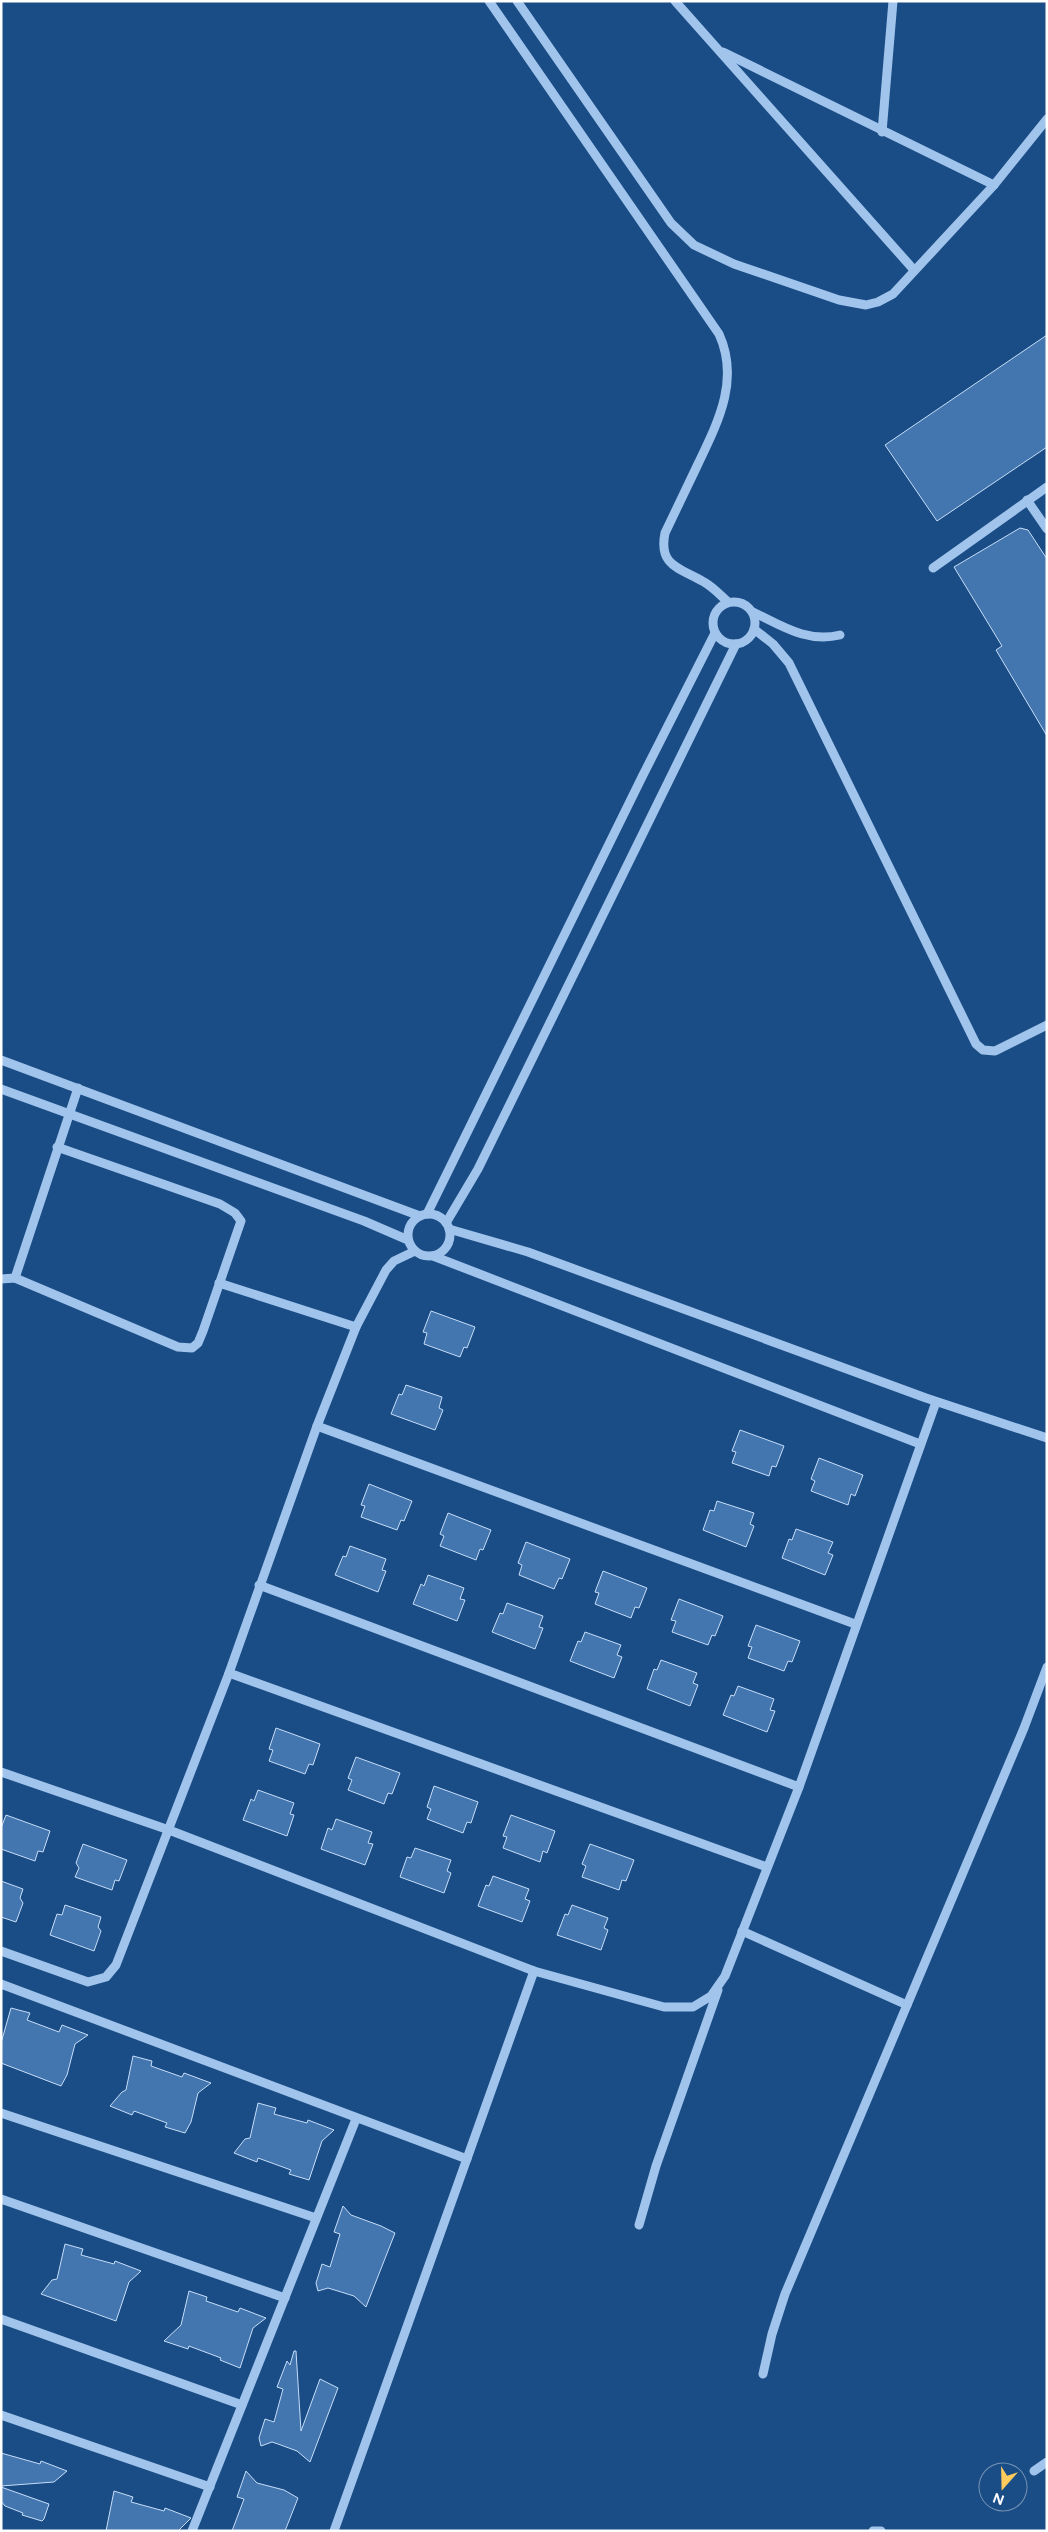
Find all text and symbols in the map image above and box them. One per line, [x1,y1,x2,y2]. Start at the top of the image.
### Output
north arrow [978,2462,1028,2512]
text: N [991,2489,1007,2509]

